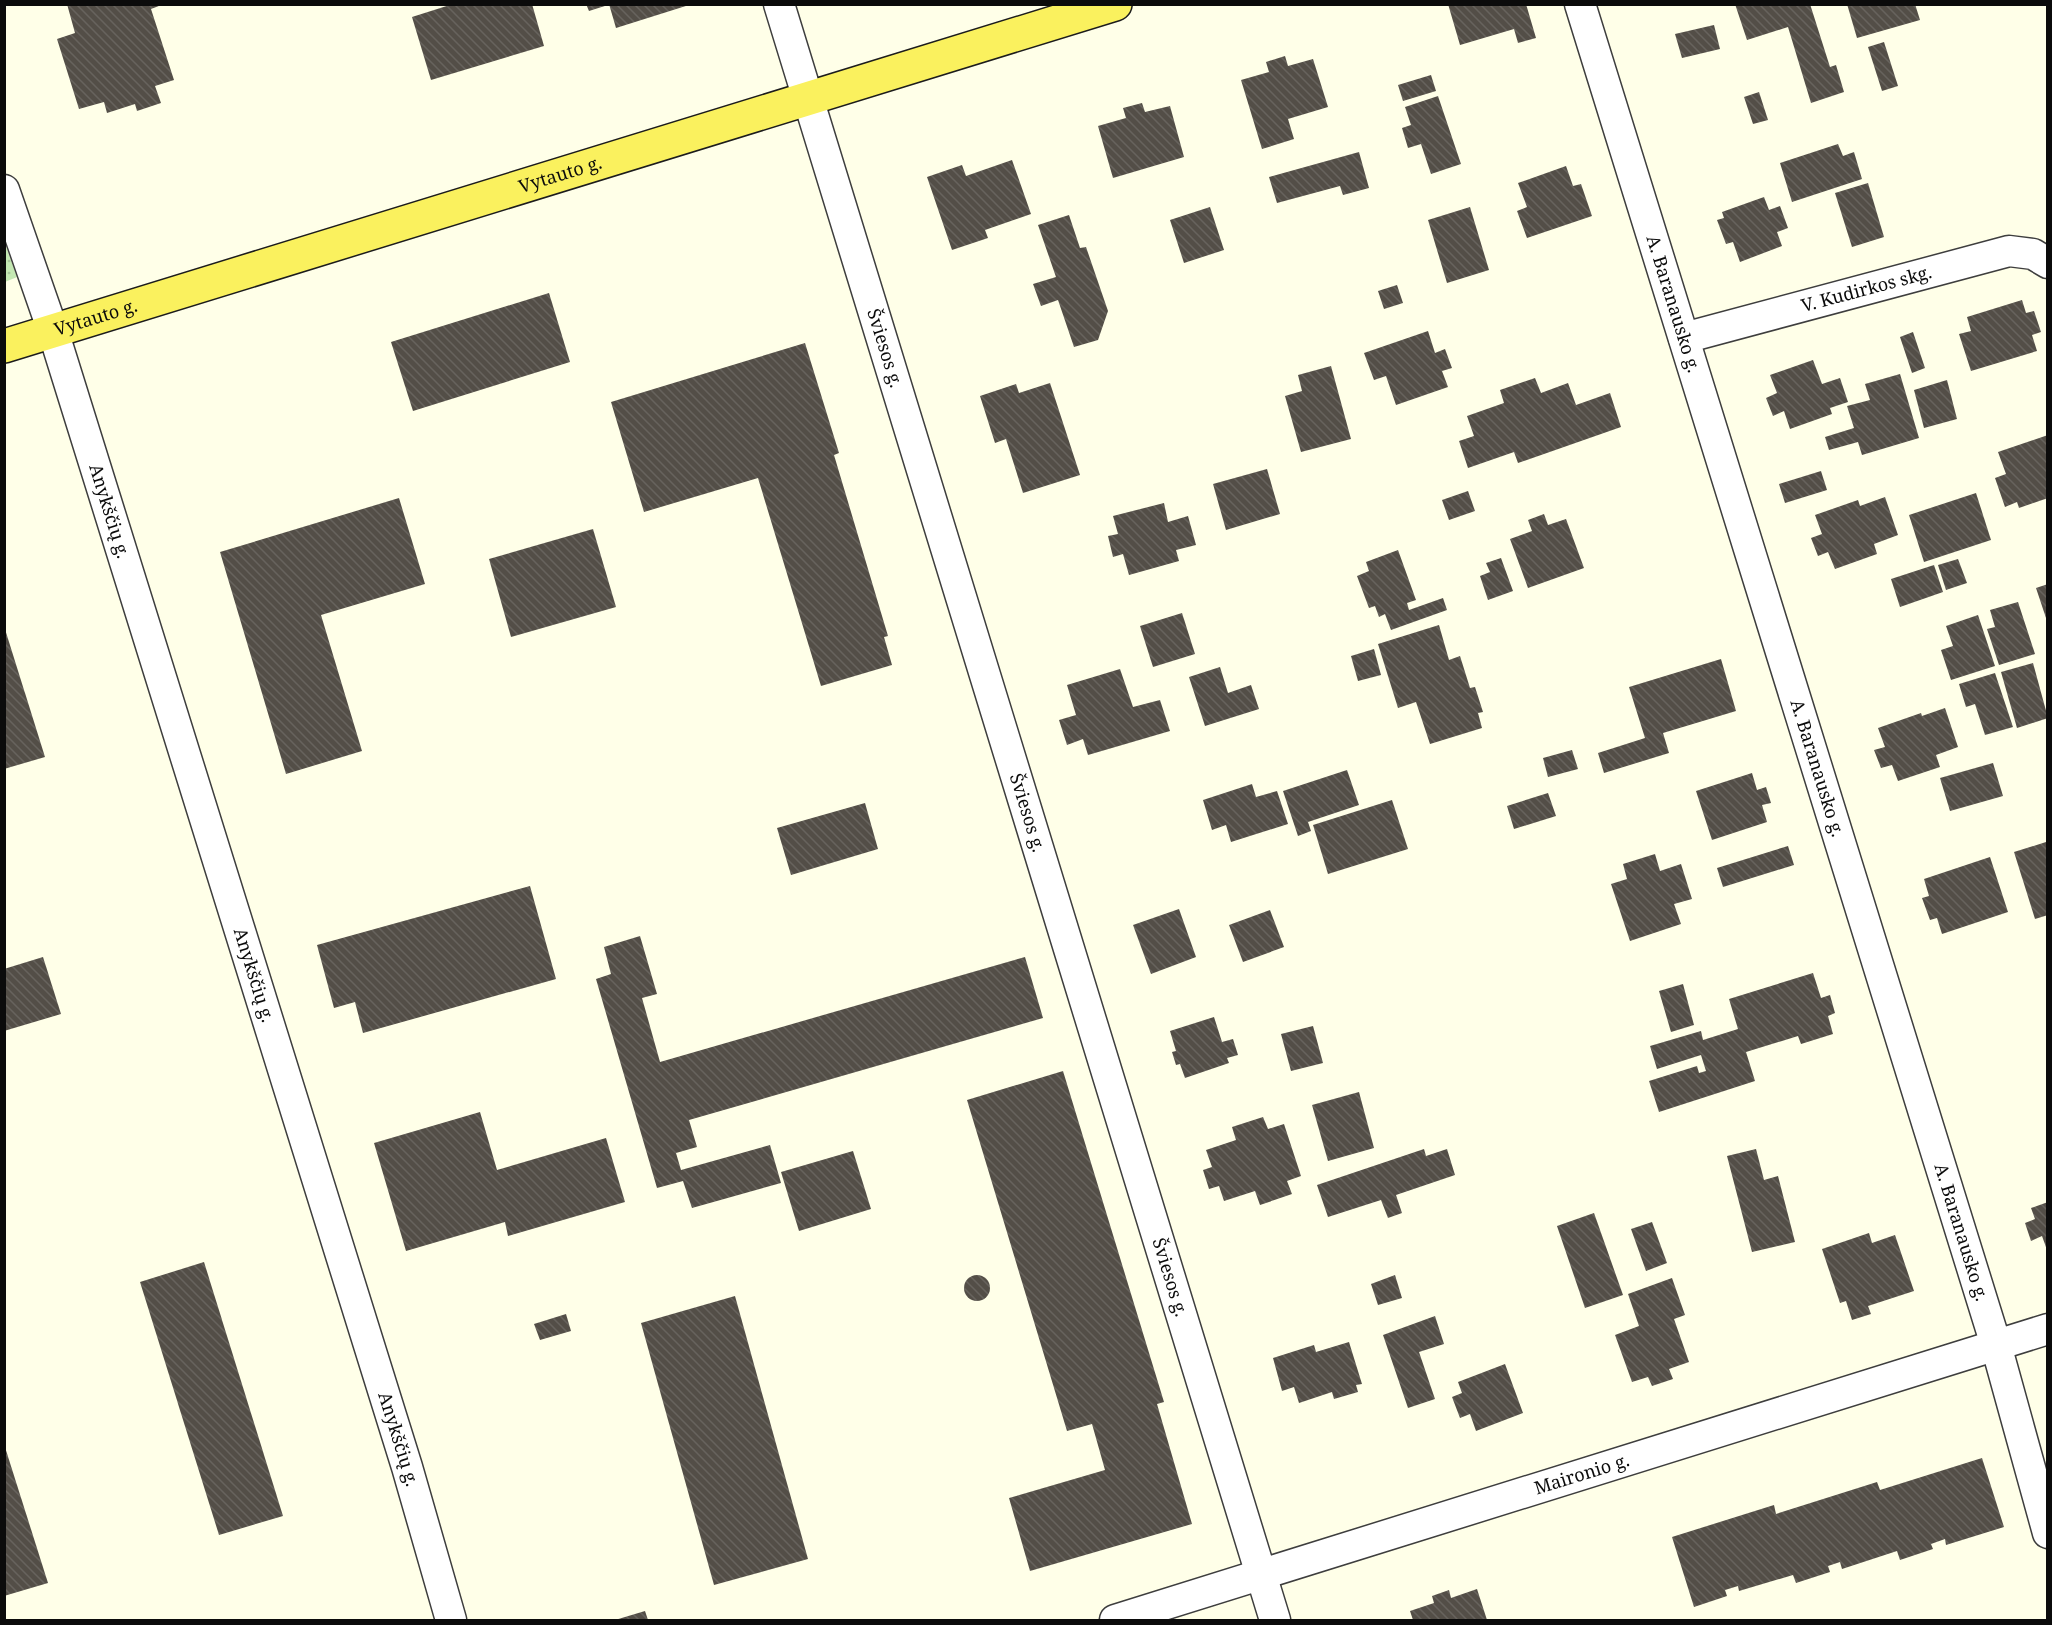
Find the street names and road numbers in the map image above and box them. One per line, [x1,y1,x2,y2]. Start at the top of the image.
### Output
street label: Vytauto g. [515,150,605,198]
street label: A. Baranausko g. [1641,232,1707,375]
street label: V. Kudirkos skg. [1798,259,1934,317]
street label: Vytauto g. [51,293,140,341]
street label: Šviesos g. [862,306,909,390]
street label: Anykščių g. [84,461,136,561]
street label: A. Baranausko g. [1785,696,1851,840]
street label: Šviesos g. [1005,770,1052,855]
street label: Anykščių g. [229,925,281,1025]
street label: A. Baranausko g. [1929,1160,1995,1304]
street label: Šviesos g. [1147,1235,1194,1319]
street label: Anykščių g. [373,1389,425,1489]
street label: Maironio g. [1531,1447,1632,1500]

